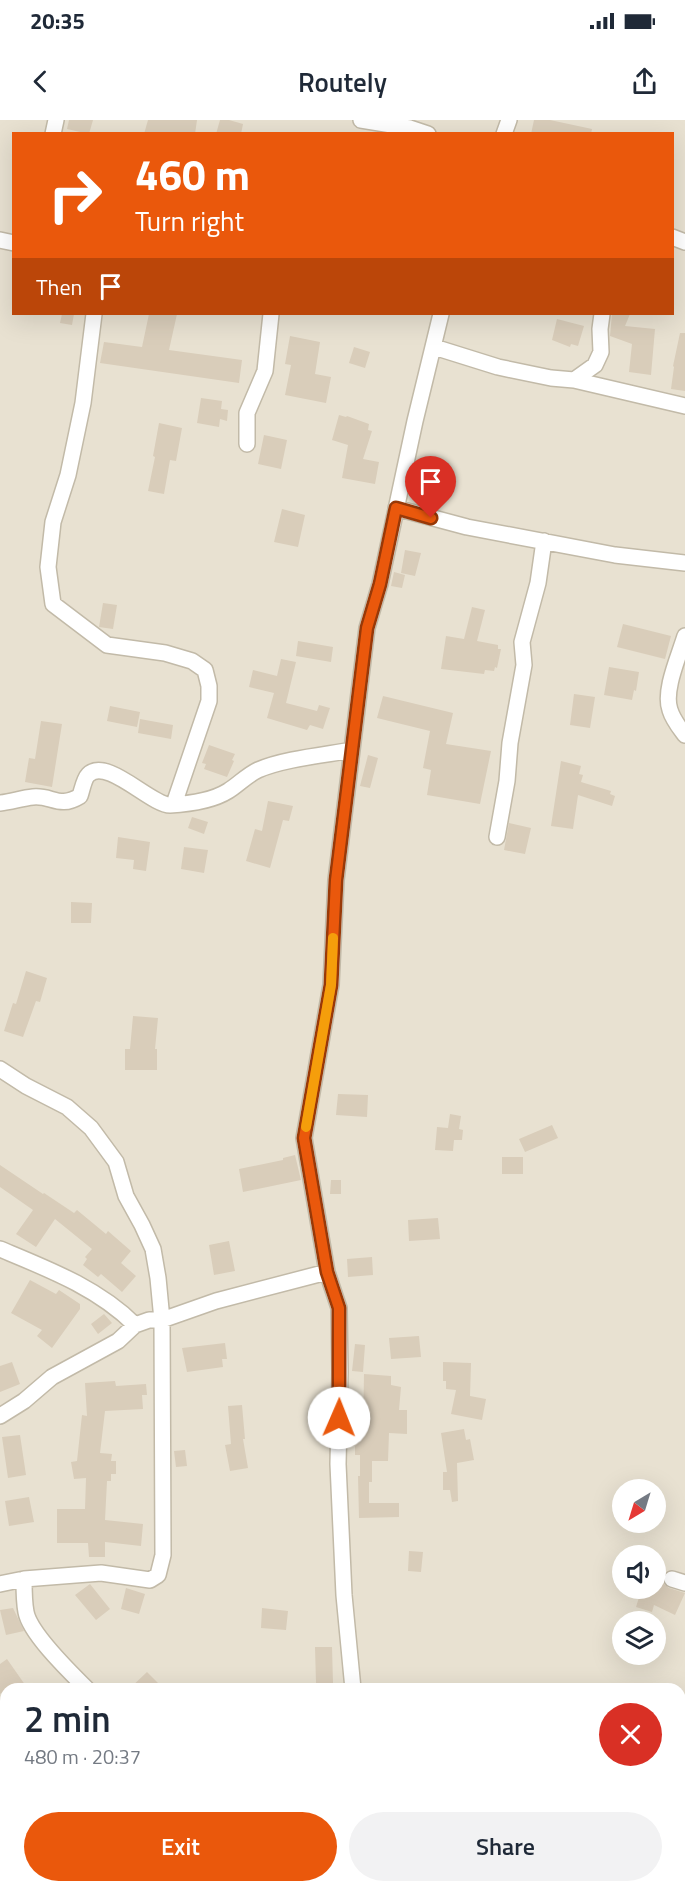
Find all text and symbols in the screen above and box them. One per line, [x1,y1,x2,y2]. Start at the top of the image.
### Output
text: 20:35 [30,4,85,38]
text: Routely [298,61,387,102]
icon: back [24,65,57,98]
icon: share [628,65,661,98]
text: 460 m [135,142,250,206]
icon: right [36,156,114,234]
text: Turn right [135,200,244,241]
text: Then [36,270,82,304]
icon: arrive [94,270,127,303]
pin [405,456,456,518]
icon: arrive [414,465,447,498]
position arrow [307,1386,371,1450]
north arrow [612,1479,666,1533]
map controls [612,1479,666,1665]
button: sound [612,1545,666,1599]
button: layers [612,1611,666,1665]
text: 2 min [24,1691,111,1746]
button: close [599,1703,662,1766]
text: 480 m · 20:37 [24,1741,141,1772]
button: Exit [24,1812,337,1881]
button: Share [349,1812,662,1881]

